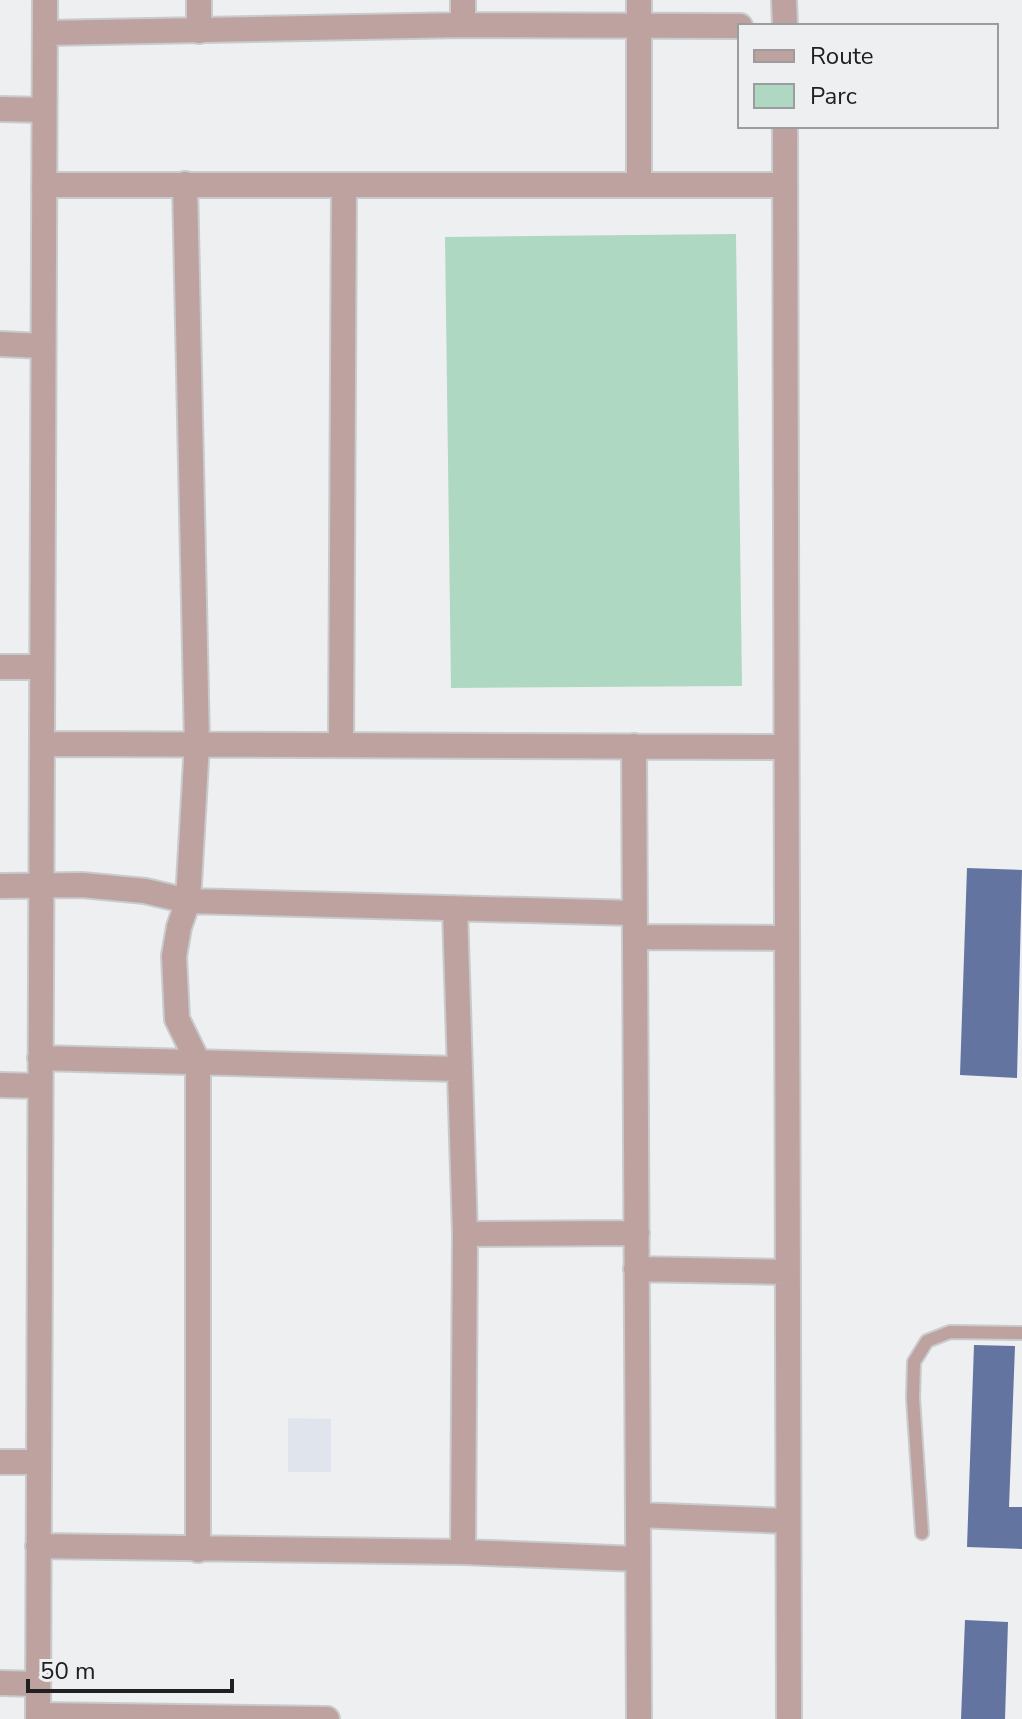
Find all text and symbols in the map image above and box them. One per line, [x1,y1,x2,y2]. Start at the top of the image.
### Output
legend [738,24,998,128]
text: Route [810,40,874,72]
text: Parc [810,80,857,112]
scale bar [28,1643,232,1693]
text: 50 m [40,1655,96,1687]

